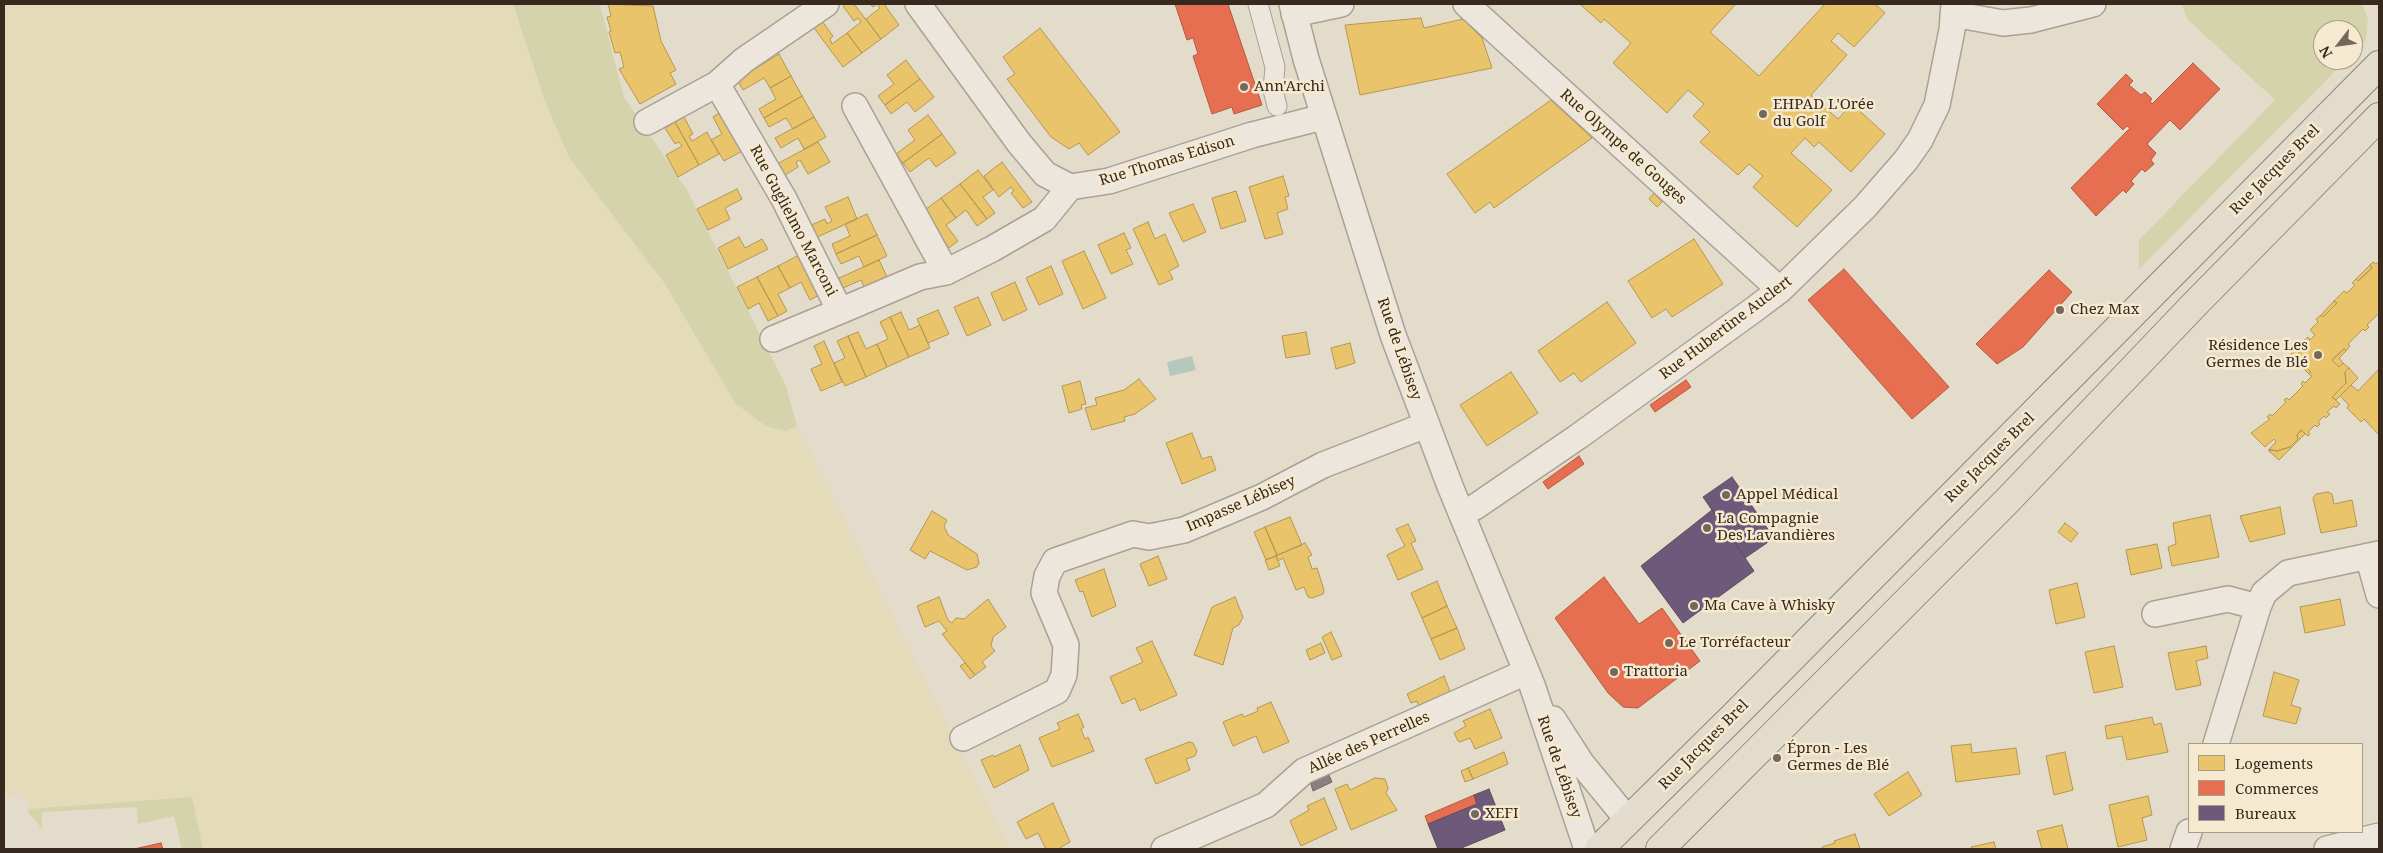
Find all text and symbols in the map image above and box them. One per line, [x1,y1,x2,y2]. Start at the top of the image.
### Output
north arrow [2313,20,2363,70]
text: N [2314,43,2336,62]
place label: Ann'Archi [1254,78,1325,96]
marker: Ann'Archi [1238,81,1250,93]
street label: Rue Olympe de Gouges [1556,86,1690,208]
place label: EHPAD L'Orée du Golf [1773,96,1874,131]
marker: EHPAD L'Orée du Golf [1757,108,1769,120]
street label: Rue Jacques Brel [2226,121,2324,219]
street label: Rue Thomas Edison [1097,132,1237,190]
street label: Rue Guglielmo Marconi [745,142,841,300]
street label: Rue Hubertine Auclert [1656,272,1796,384]
street label: Rue de Lébisey [1373,295,1425,403]
place label: Chez Max [2070,301,2140,319]
marker: Chez Max [2054,304,2066,316]
place label: Résidence Les Germes de Blé [2206,337,2308,372]
marker: Résidence Les Germes de Blé [2312,349,2324,361]
street label: Rue Jacques Brel [1941,409,2039,507]
street label: Impasse Lébisey [1184,472,1298,536]
place label: Appel Médical [1736,486,1838,504]
marker: Appel Médical [1720,489,1732,501]
place label: La Compagnie Des Lavandières [1717,510,1835,545]
marker: La Compagnie Des Lavandières [1701,522,1713,534]
place label: Ma Cave à Whisky [1704,597,1835,615]
marker: Ma Cave à Whisky [1688,600,1700,612]
place label: Le Torréfacteur [1679,634,1791,652]
marker: Le Torréfacteur [1663,637,1675,649]
place label: Trattoria [1624,663,1688,681]
marker: Trattoria [1608,666,1620,678]
street label: Rue Jacques Brel [1655,696,1753,794]
street label: Allée des Perrelles [1305,708,1433,778]
street label: Rue de Lébisey [1533,713,1585,821]
place label: Épron - Les Germes de Blé [1787,740,1889,775]
legend [2188,743,2363,833]
marker: Épron - Les Germes de Blé [1771,752,1783,764]
text: Logements [2235,753,2313,773]
text: Commerces [2235,778,2318,798]
text: Bureaux [2235,803,2296,823]
place label: XEFI [1485,805,1519,823]
marker: XEFI [1469,808,1481,820]

